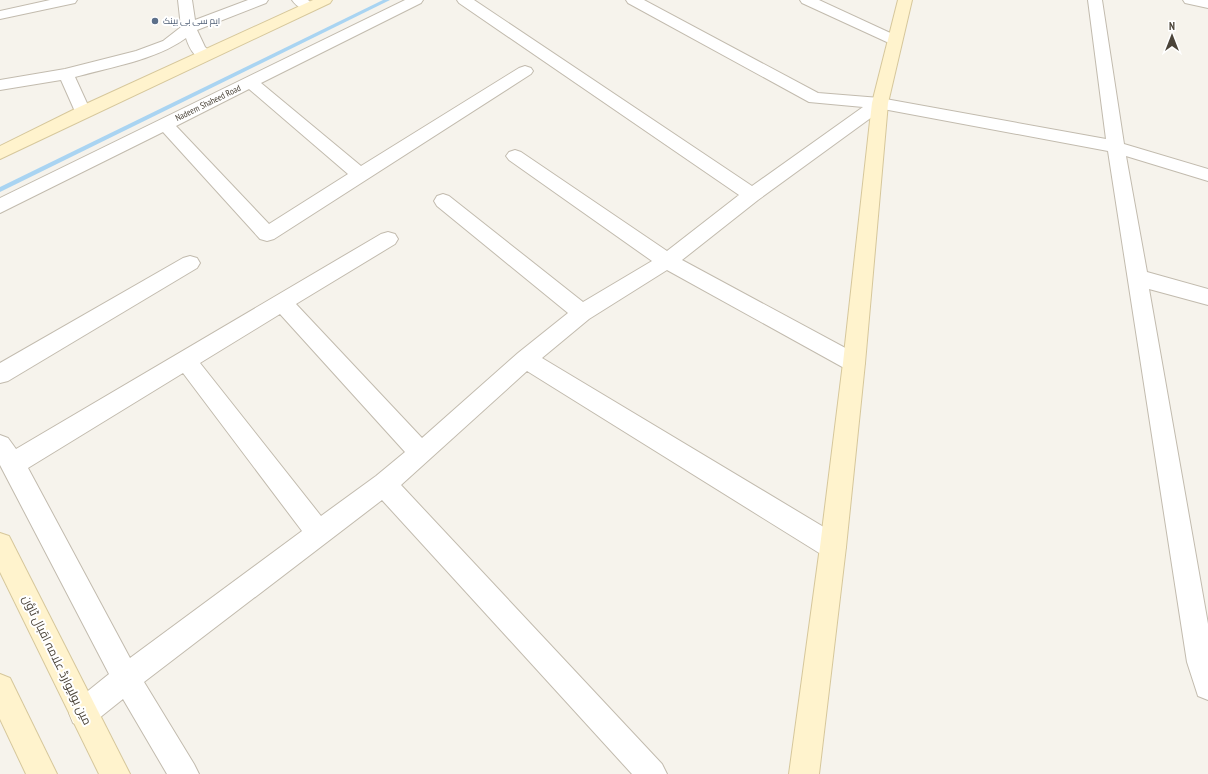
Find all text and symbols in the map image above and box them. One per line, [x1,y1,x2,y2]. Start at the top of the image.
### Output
place label: ایم سی بی بینک [163,15,220,27]
marker: ایم سی بی بینک [150,16,160,26]
north arrow [1152,16,1192,56]
text: N [1169,19,1175,33]
street label: Nadeem Shaheed Road [173,82,242,123]
street label: مین بولیوارڈ علامہ اقبال ٹاؤن [19,592,95,727]

